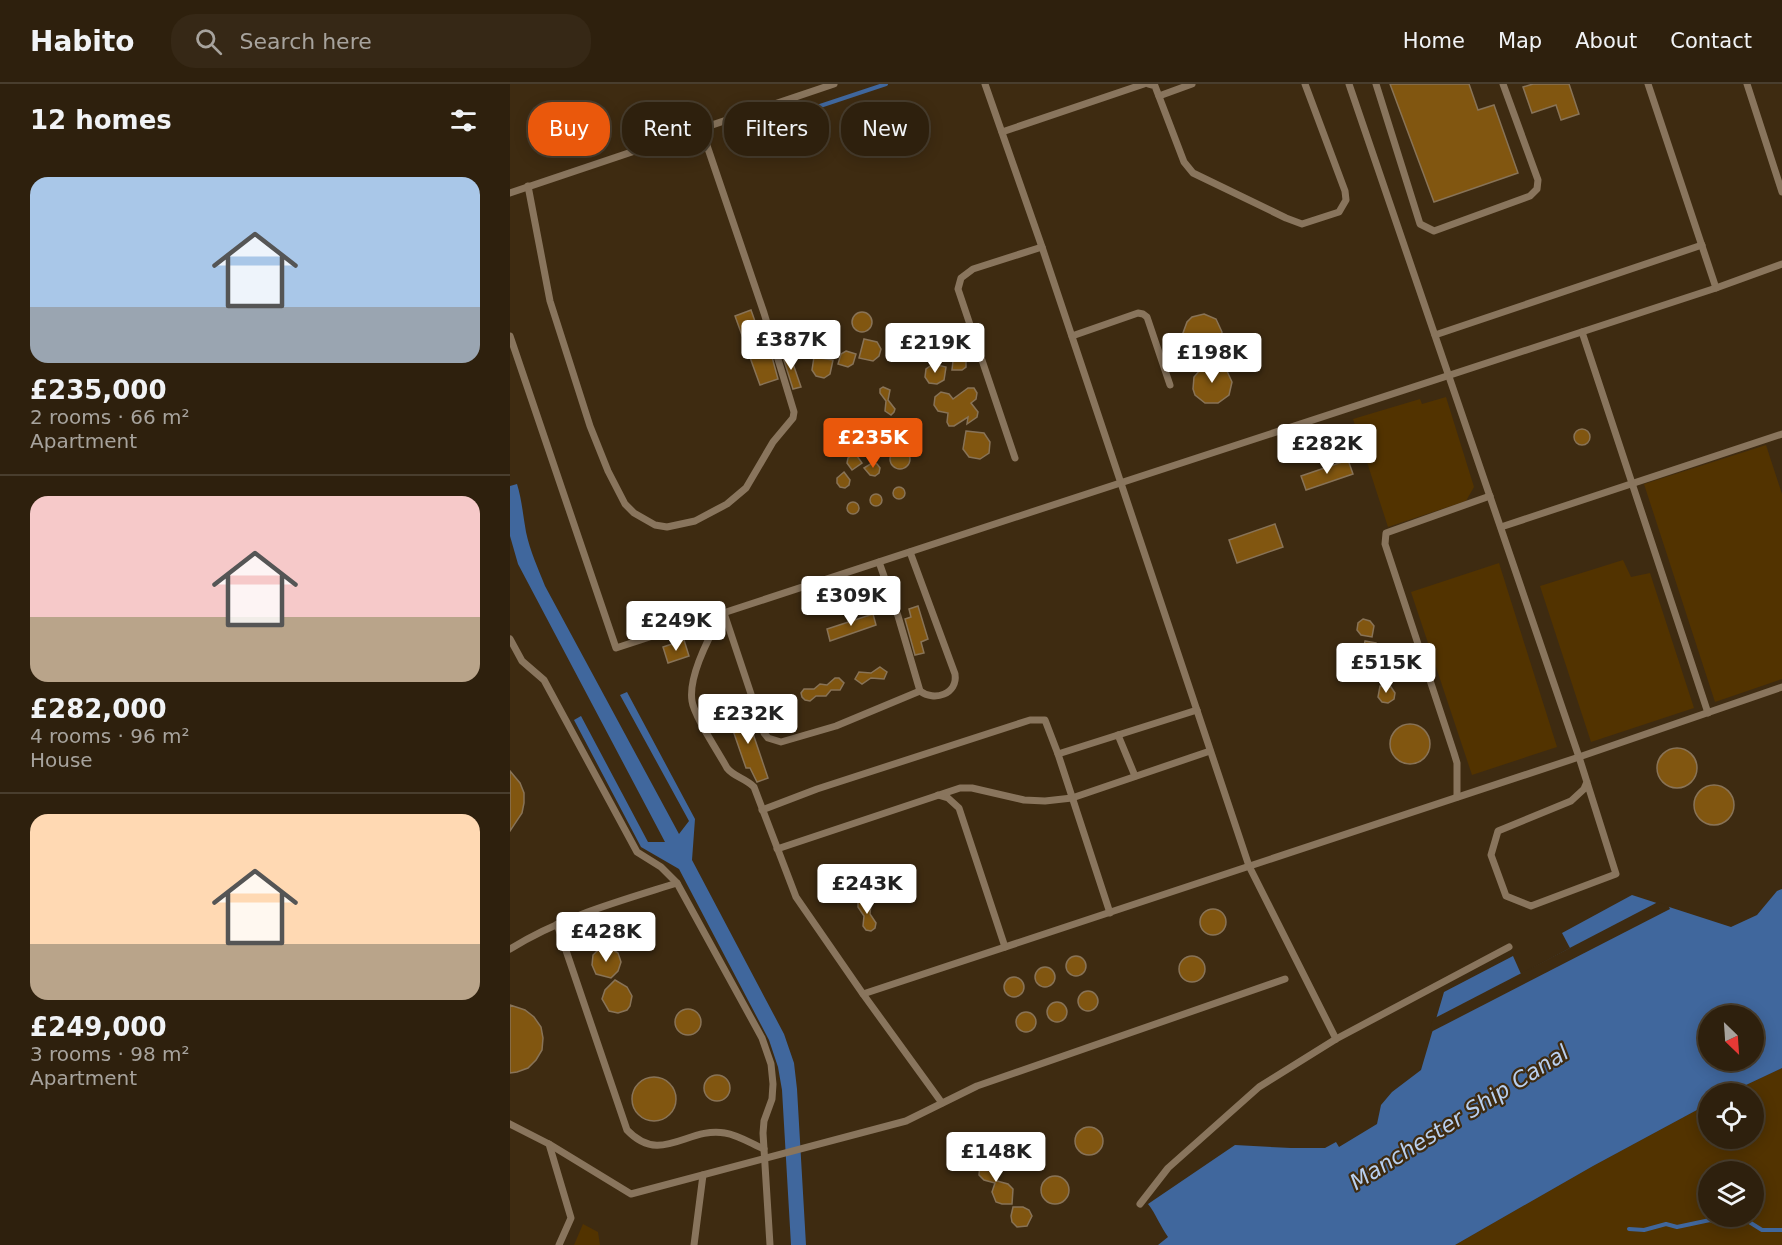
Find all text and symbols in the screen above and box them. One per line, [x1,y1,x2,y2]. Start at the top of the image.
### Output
search box [171,14,591,68]
text: Habito [30,25,135,58]
icon: search [192,25,225,58]
text: Search here [240,29,372,54]
text: Home [1403,29,1465,53]
text: Map [1498,29,1542,53]
text: About [1575,29,1637,53]
text: Contact [1670,29,1752,53]
chip: Buy [528,102,610,156]
chip: Rent [622,102,712,156]
chip: Filters [724,102,829,156]
chip: New [841,102,929,156]
icon: filters [447,104,480,137]
text: 12 homes [30,105,172,135]
icon: home [201,216,309,324]
pin: £387K [749,320,833,371]
pin: £219K [893,323,977,374]
text: £387K [755,327,827,351]
text: £219K [899,330,971,354]
pin: £198K [1170,333,1254,384]
text: £198K [1176,340,1248,364]
text: £235,000 [30,375,167,405]
text: 2 rooms · 66 m² [30,405,190,429]
pin: £235K [831,418,915,469]
pin: £282K [1285,424,1369,475]
text: £235K [837,425,909,449]
text: Apartment [30,429,137,453]
text: £282K [1291,431,1363,455]
icon: home [201,535,309,643]
pin: £309K [809,576,893,627]
text: £309K [815,583,887,607]
pin: £249K [634,601,718,652]
text: £249K [640,608,712,632]
pin: £515K [1344,643,1428,694]
text: £515K [1350,650,1422,674]
text: £282,000 [30,694,167,724]
pin: £232K [706,694,790,745]
text: £232K [712,701,784,725]
text: 4 rooms · 96 m² [30,724,190,748]
text: House [30,748,93,772]
icon: home [201,853,309,961]
pin: £243K [825,864,909,915]
text: £243K [831,871,903,895]
pin: £428K [564,912,648,963]
text: £428K [570,919,642,943]
north arrow [1698,1005,1764,1071]
map controls [1698,1005,1764,1227]
text: £249,000 [30,1012,167,1042]
water label: Manchester Ship Canal [1345,1040,1573,1195]
text: 3 rooms · 98 m² [30,1042,190,1066]
text: Apartment [30,1066,137,1090]
button: locate [1698,1083,1764,1149]
pin: £148K [954,1132,1038,1183]
text: £148K [960,1139,1032,1163]
button: layers [1698,1161,1764,1227]

